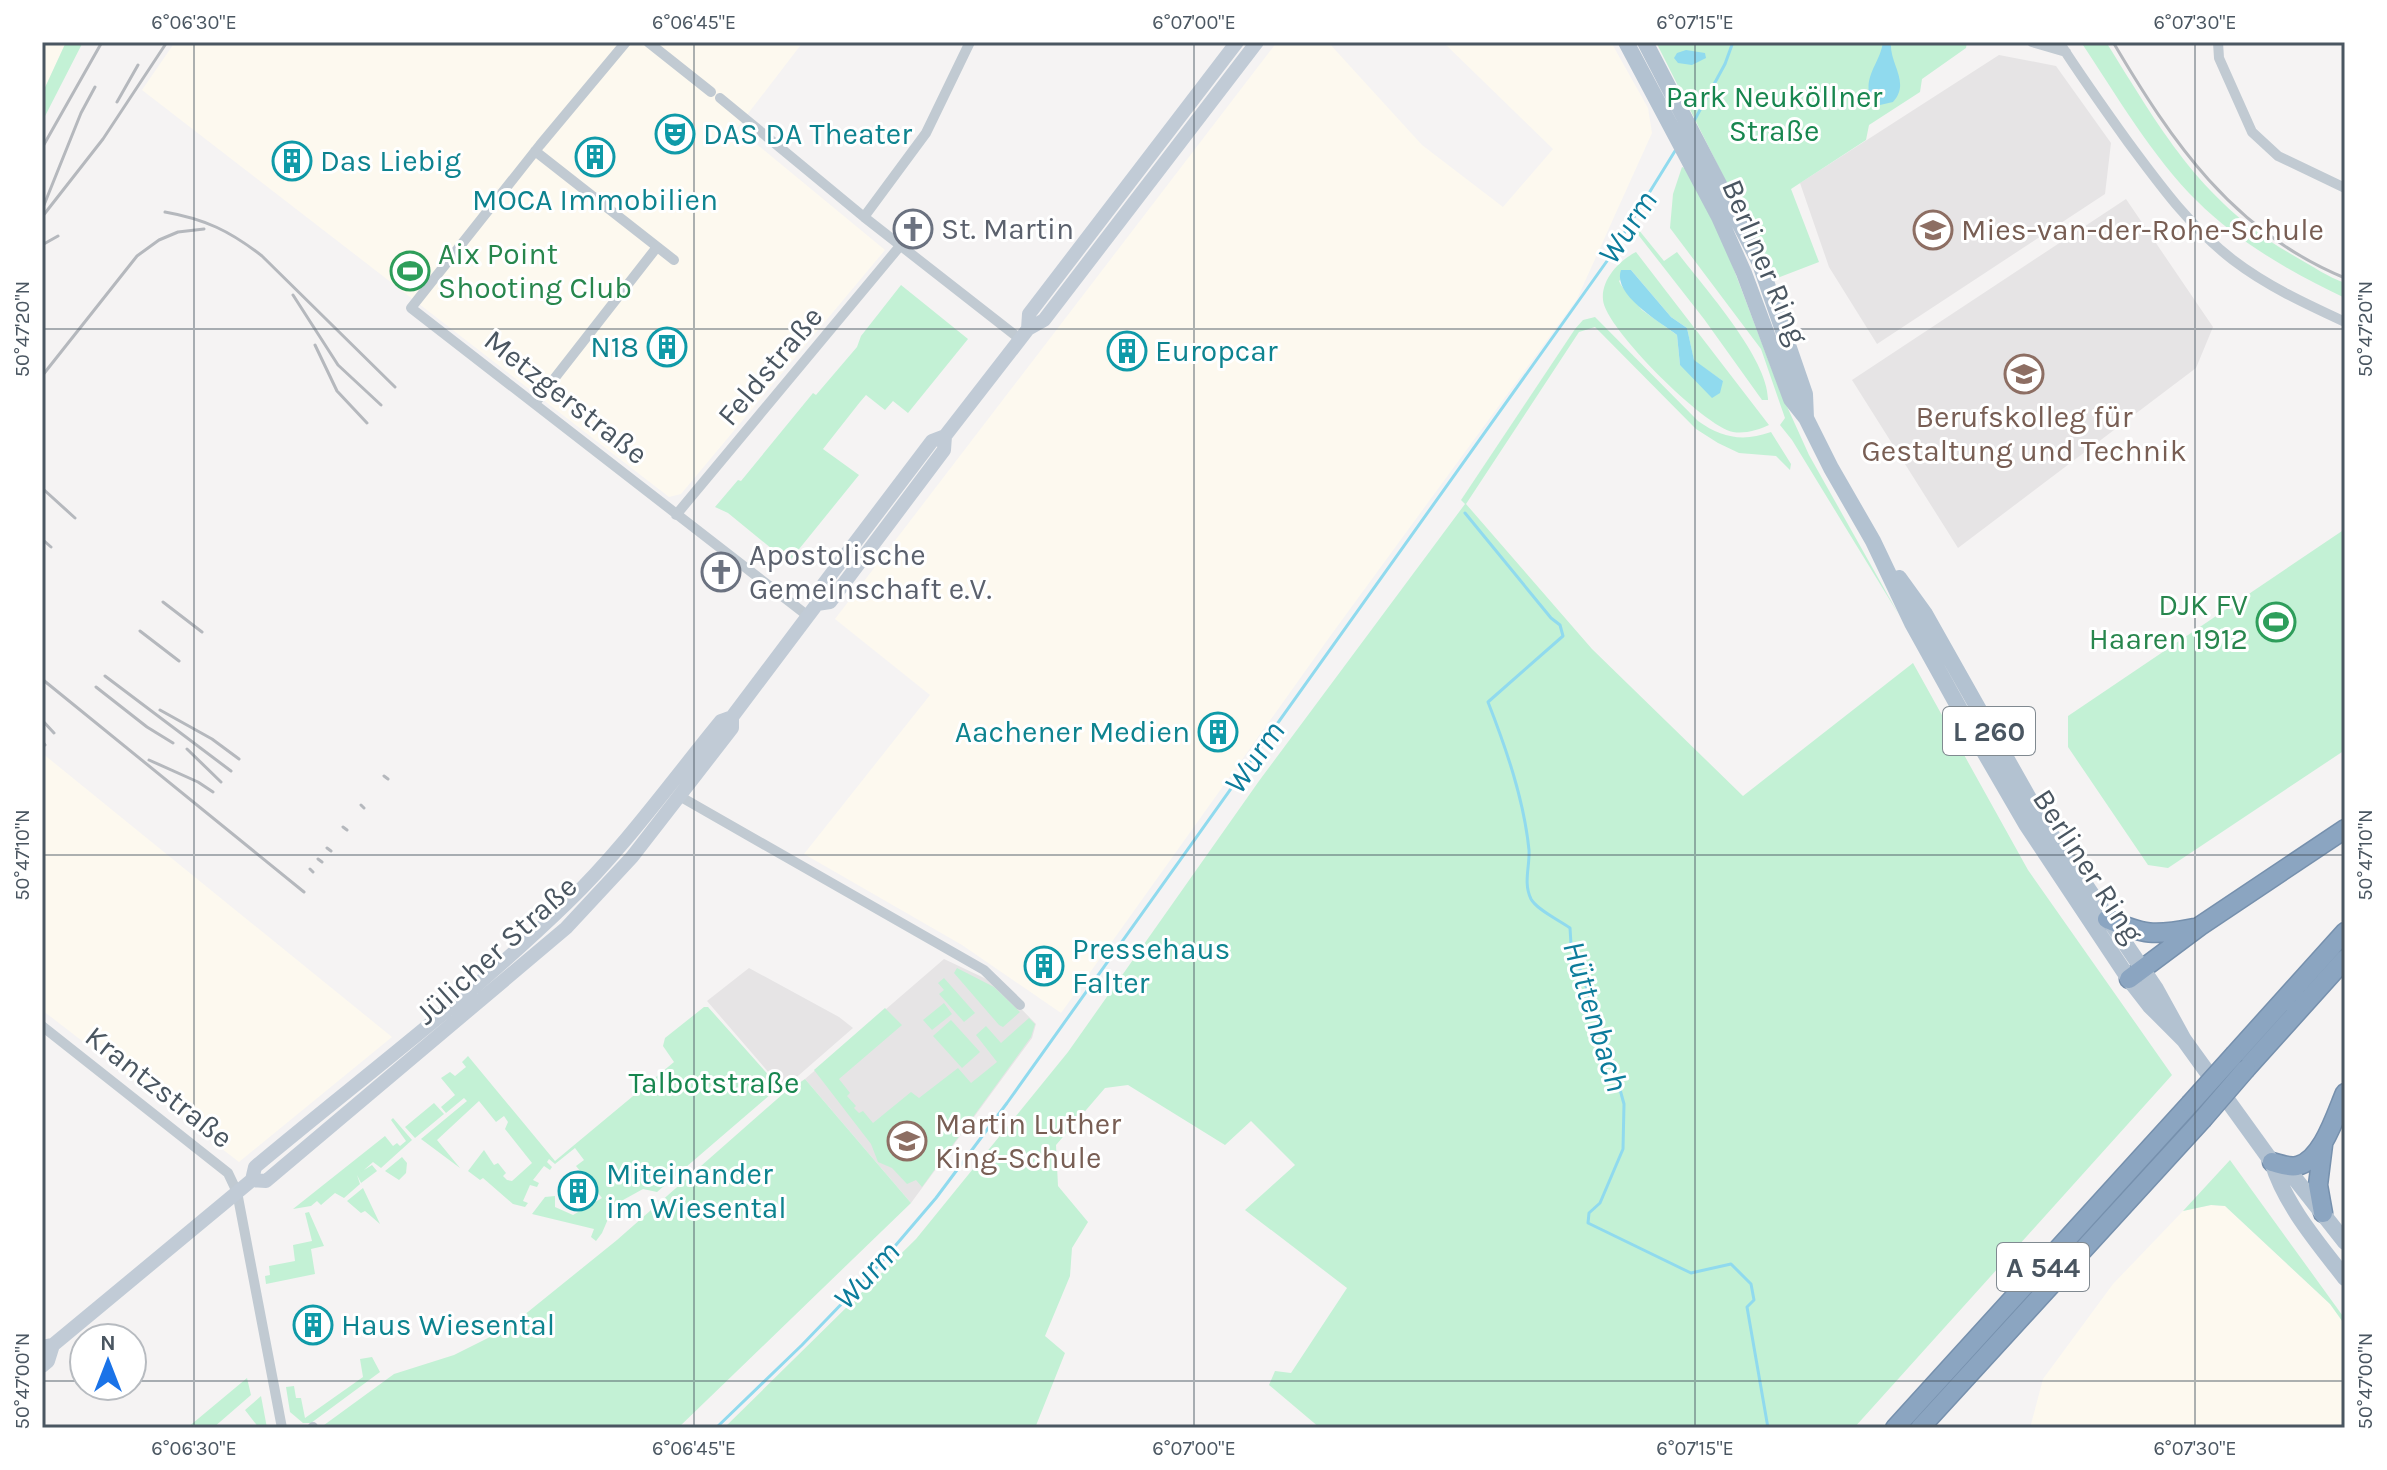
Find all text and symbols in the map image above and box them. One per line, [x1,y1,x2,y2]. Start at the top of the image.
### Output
text: 6°06'30"E [151,11,237,34]
text: 6°06'45"E [652,11,736,34]
text: 6°07'00"E [1152,11,1236,34]
text: 6°07'15"E [1656,11,1734,34]
text: 6°07'30"E [2153,11,2237,34]
park label: Park Neuköllner Straße [1666,79,1882,149]
theatre icon: DAS DA Theater [654,113,696,155]
place label: DAS DA Theater [703,116,912,152]
building icon: MOCA Immobilien [574,136,616,178]
building icon: Das Liebig [271,140,313,182]
place label: Das Liebig [320,143,461,179]
street label: Berliner Ring [1714,174,1816,350]
place label: MOCA Immobilien [472,182,718,218]
water label: Wurm [1590,184,1665,271]
church icon: St. Martin [892,208,934,250]
school or university icon: Mies-van-der-Rohe-Schule [1912,209,1954,251]
place label: St. Martin [941,211,1074,247]
place label: Mies-van-der-Rohe-Schule [1961,212,2324,248]
place label: Aix Point Shooting Club [438,236,632,306]
sports icon: Aix Point Shooting Club [389,250,431,292]
text: 50°47'20"N [11,281,34,377]
text: 50°47'20"N [2354,281,2377,377]
street label: Feldstraße [710,299,830,433]
street label: Metzgerstraße [477,322,655,472]
building icon: N18 [646,326,688,368]
place label: N18 [590,329,639,365]
building icon: Europcar [1106,330,1148,372]
place label: Europcar [1155,333,1278,369]
school or university icon: Berufskolleg für Gestaltung und Technik [2003,353,2045,395]
place label: Berufskolleg für Gestaltung und Technik [1861,399,2187,469]
place label: Apostolische Gemeinschaft e.V. [749,537,992,607]
church icon: Apostolische Gemeinschaft e.V. [700,551,742,593]
place label: DJK FV Haaren 1912 [2089,587,2248,657]
sports icon: DJK FV Haaren 1912 [2255,601,2297,643]
road number: L 260 [1943,707,2035,755]
building icon: Aachener Medien [1197,711,1239,753]
place label: Aachener Medien [955,714,1190,750]
water label: Wurm [1216,714,1293,801]
street label: Berliner Ring [2025,782,2151,950]
text: 50°47'10"N [11,809,34,901]
text: 50°47'10"N [2354,809,2377,901]
street label: Jülicher Straße [408,868,584,1032]
place label: Pressehaus Falter [1072,931,1230,1001]
water label: Hüttenbach [1555,936,1636,1096]
building icon: Pressehaus Falter [1023,945,1065,987]
street label: Krantzstraße [78,1018,240,1156]
park label: Talbotstraße [629,1065,800,1101]
place label: Martin Luther King-Schule [935,1106,1121,1176]
school or university icon: Martin Luther King-Schule [886,1120,928,1162]
place label: Miteinander im Wiesental [606,1156,787,1226]
building icon: Miteinander im Wiesental [557,1170,599,1212]
water label: Wurm [825,1233,907,1317]
road number: A 544 [1997,1243,2089,1291]
building icon: Haus Wiesental [292,1304,334,1346]
place label: Haus Wiesental [341,1307,555,1343]
north arrow [68,1322,148,1402]
text: N [100,1330,116,1356]
text: 50°47'00"N [11,1333,34,1429]
text: 50°47'00"N [2354,1333,2377,1429]
text: 6°06'30"E [151,1437,237,1460]
text: 6°06'45"E [652,1437,736,1460]
text: 6°07'00"E [1152,1437,1236,1460]
text: 6°07'15"E [1656,1437,1734,1460]
text: 6°07'30"E [2153,1437,2237,1460]

